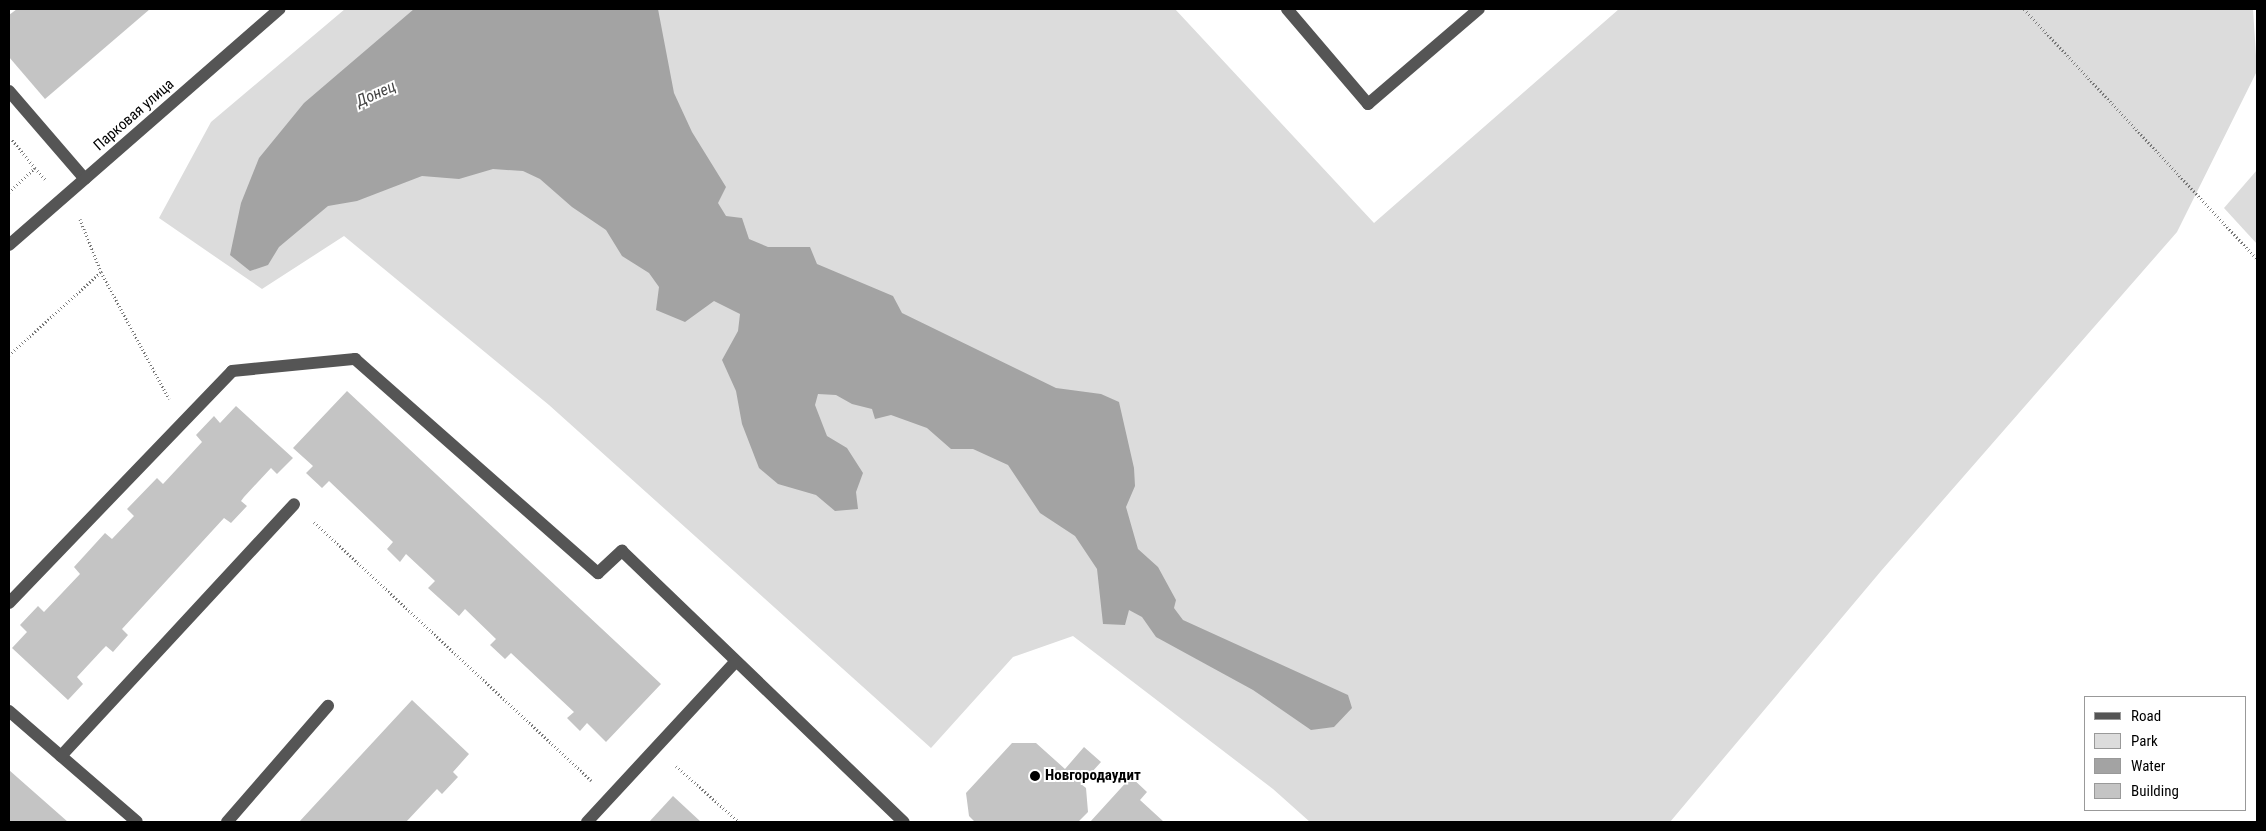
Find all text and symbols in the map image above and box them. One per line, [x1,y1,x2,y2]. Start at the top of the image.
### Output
street label: Парковая улица [90,75,178,155]
water label: Донец [353,77,399,111]
legend [2084,696,2246,811]
text: Road [2131,707,2161,725]
text: Park [2131,732,2158,750]
text: Water [2131,757,2165,775]
place label: Новгородаудит [1045,767,1141,785]
marker: Новгородаудит [1029,770,1041,782]
text: Building [2131,782,2179,800]

